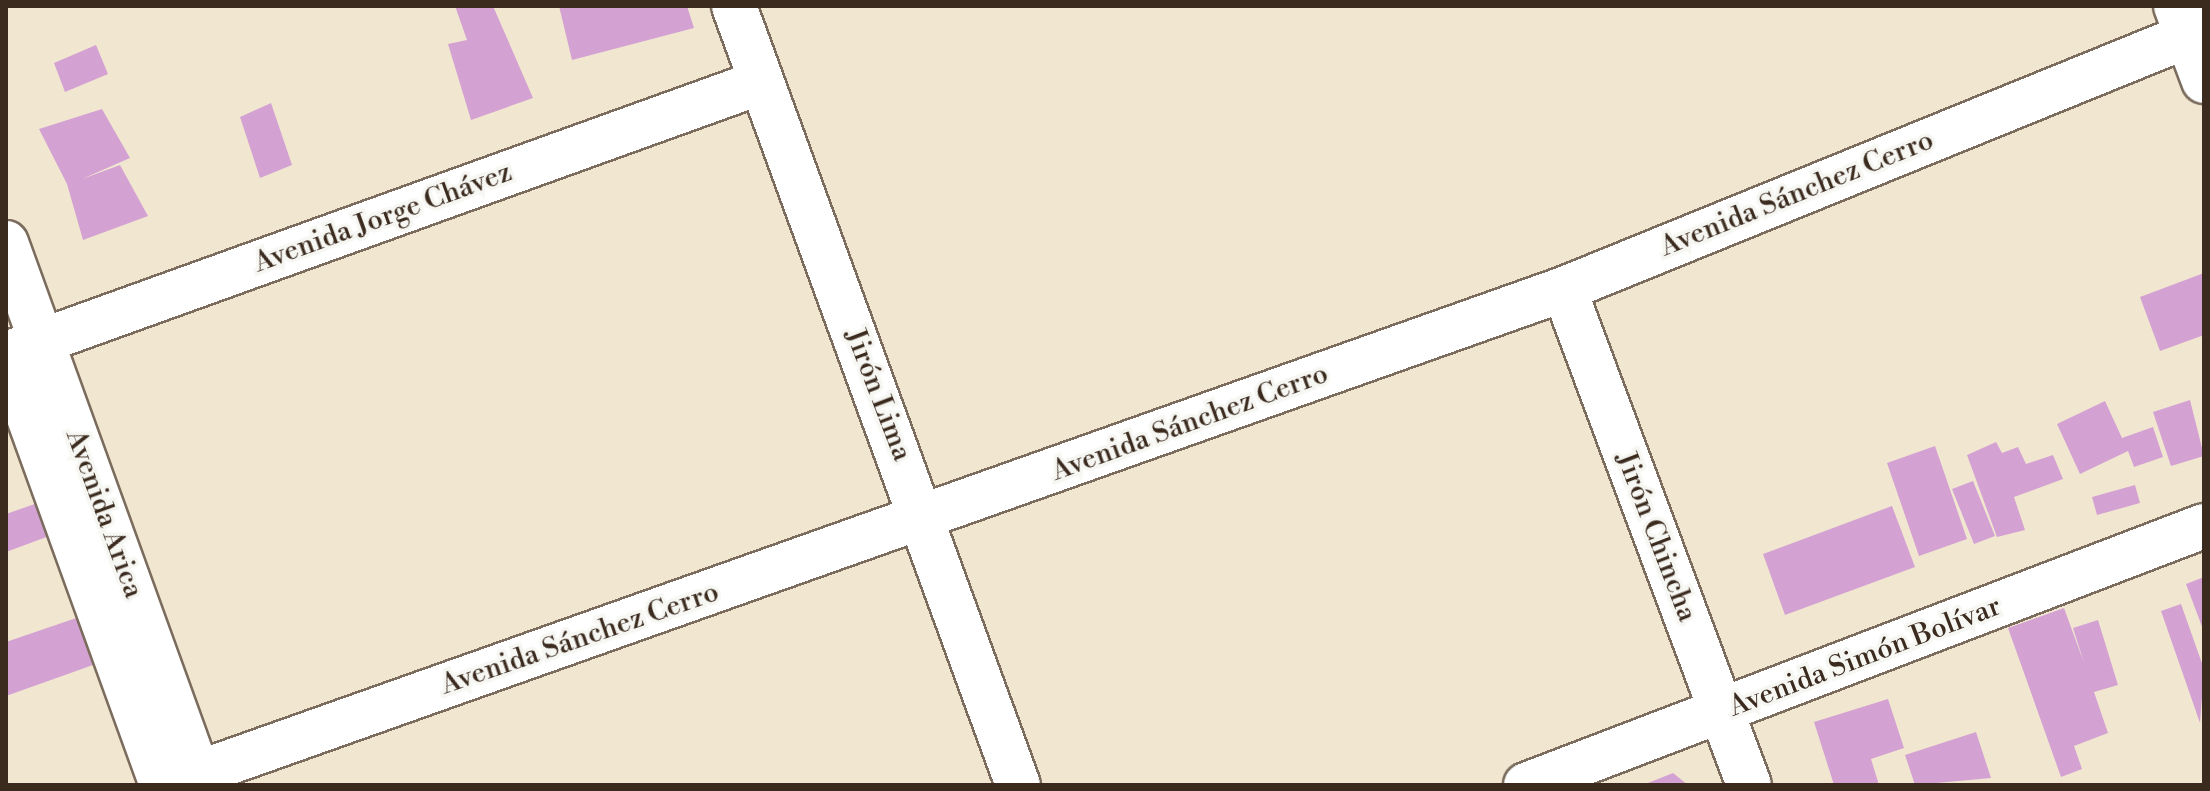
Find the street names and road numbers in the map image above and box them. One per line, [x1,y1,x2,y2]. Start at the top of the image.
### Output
street label: Avenida Sánchez Cerro [1655,124,1939,264]
street label: Avenida Jorge Chávez [250,156,516,280]
street label: Jirón Lima [837,324,919,466]
street label: Avenida Sánchez Cerro [1047,357,1333,489]
street label: Avenida Arica [58,425,150,603]
street label: Jirón Chincha [1608,448,1704,626]
street label: Avenida Sánchez Cerro [437,576,723,702]
street label: Avenida Simón Bolívar [1724,590,2006,724]

